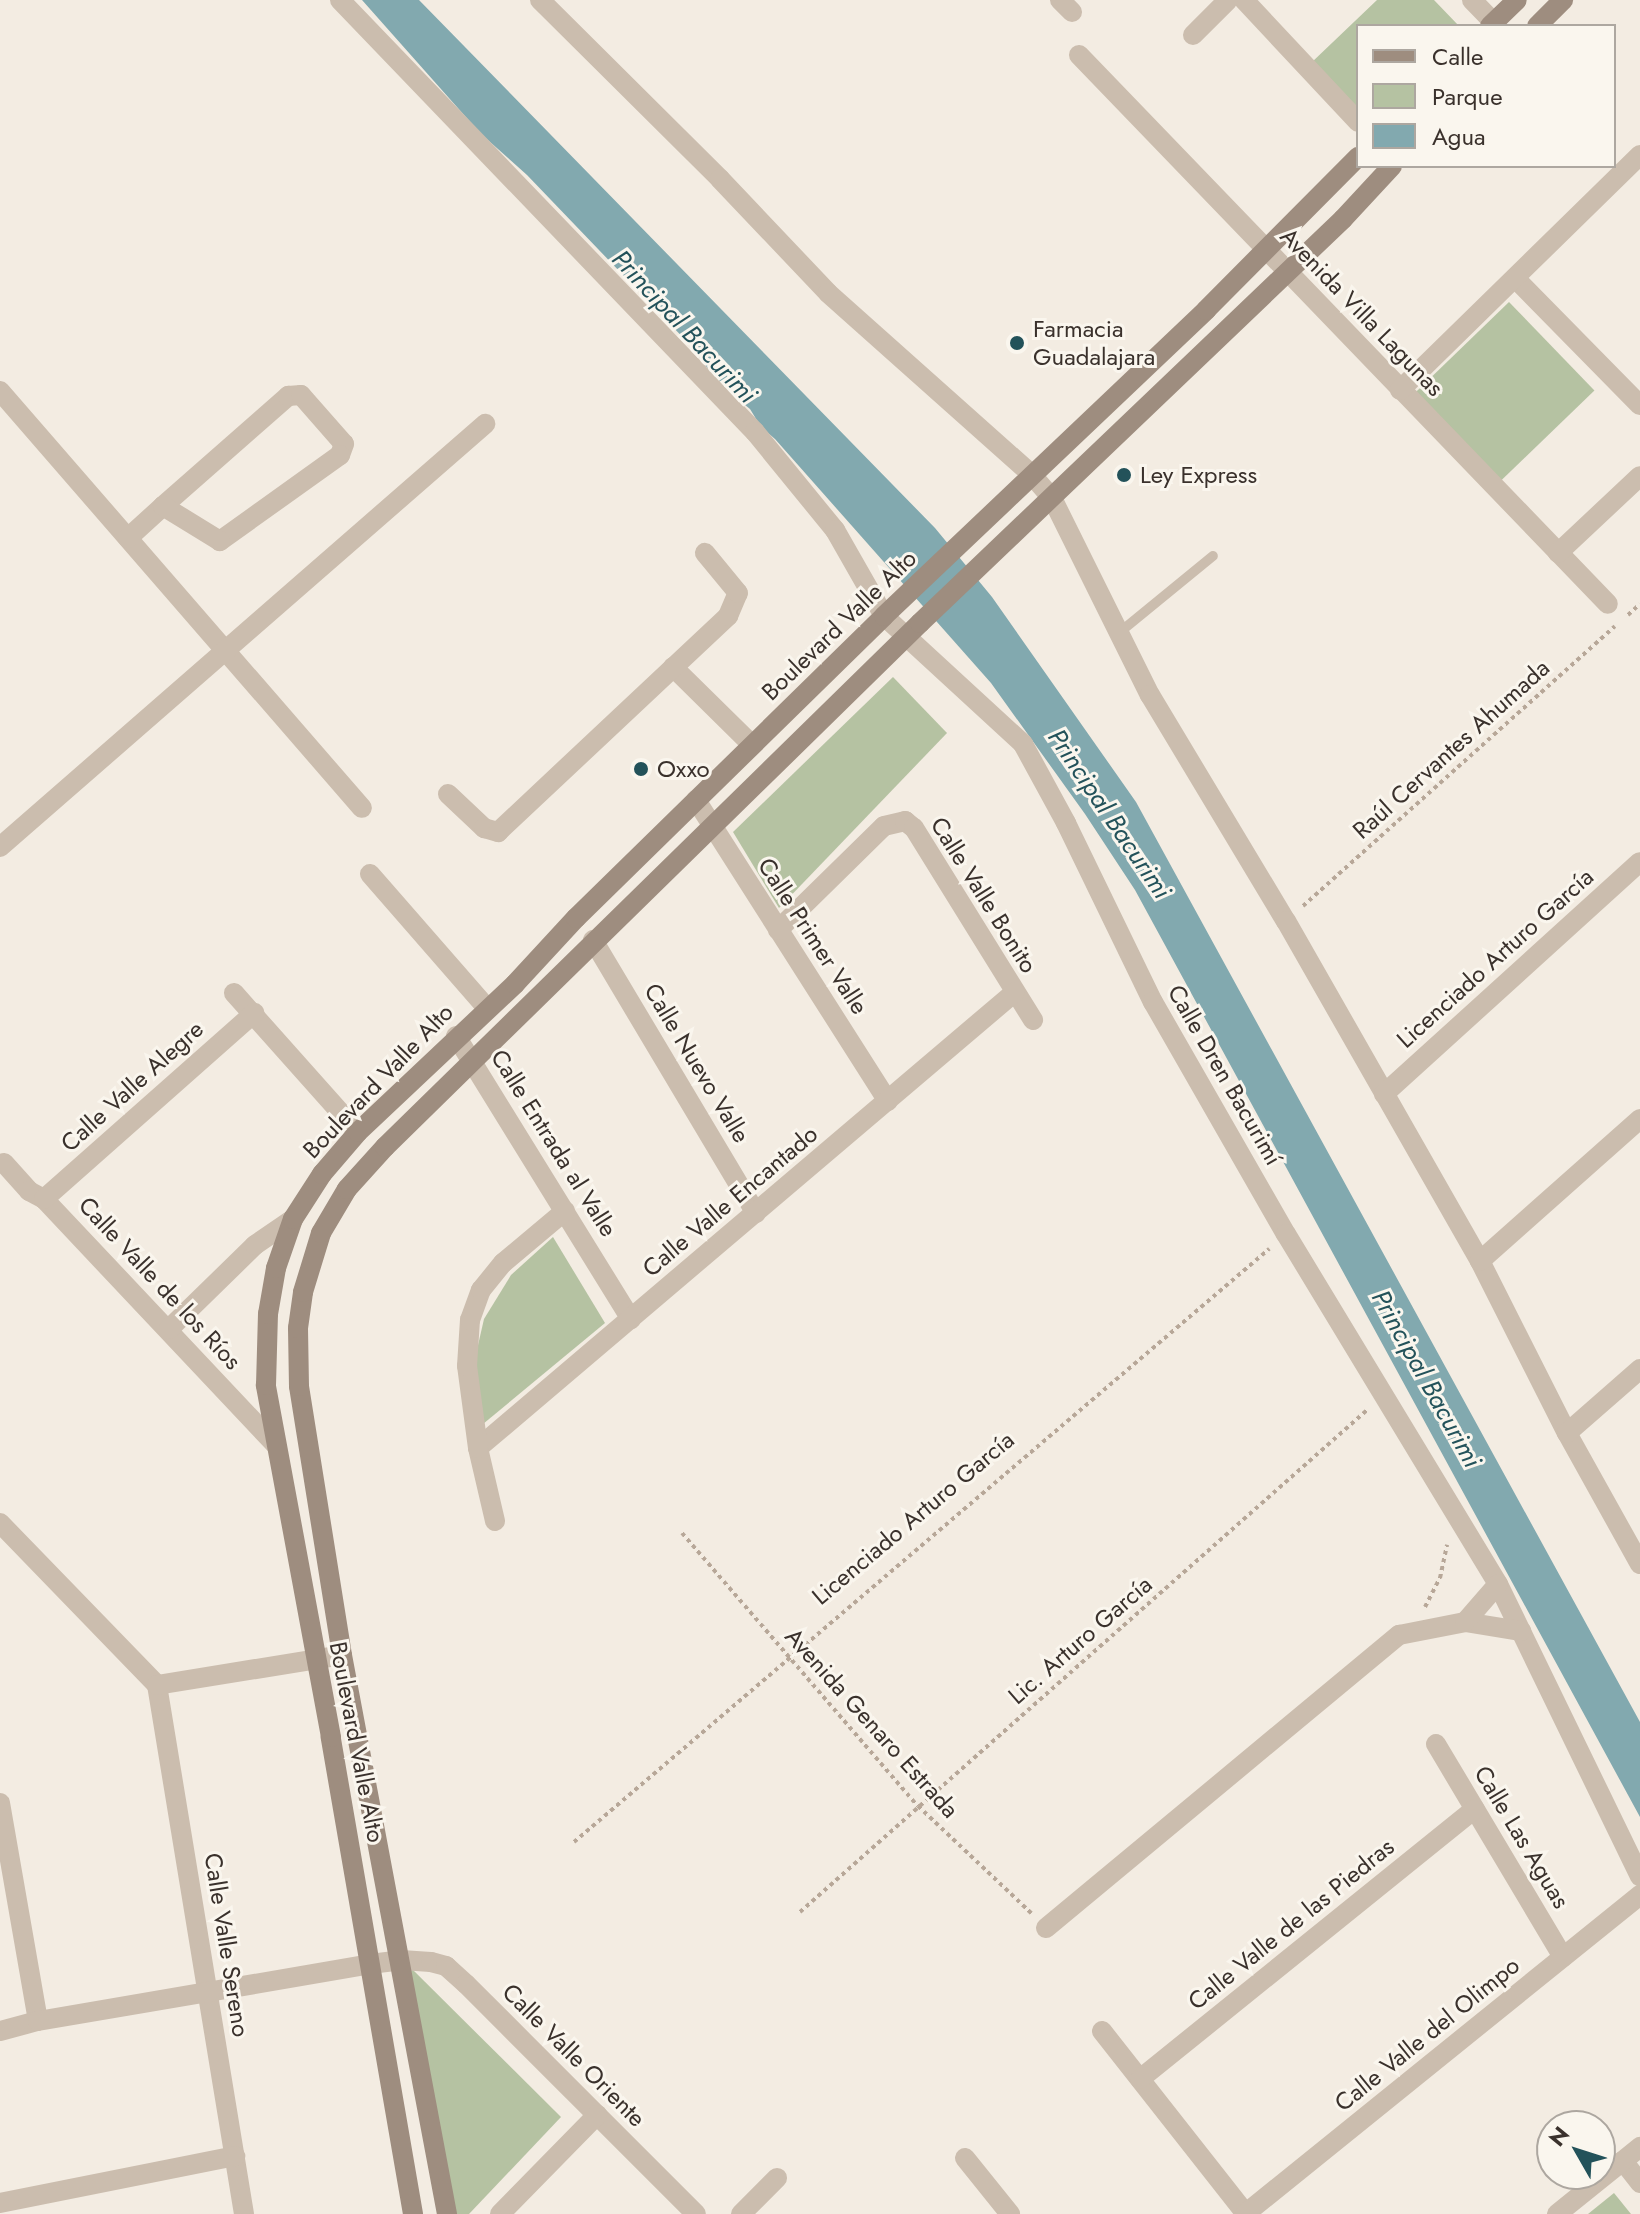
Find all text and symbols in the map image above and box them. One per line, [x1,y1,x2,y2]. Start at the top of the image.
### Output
legend [1356,24,1616,168]
text: Calle [1432,39,1483,74]
text: Parque [1432,79,1503,114]
text: Agua [1432,119,1486,154]
street label: Avenida Villa Lagunas [1274,222,1450,402]
water label: Principal Bacurimi [605,244,763,410]
place label: Farmacia Guadalajara [1033,315,1155,371]
marker: Farmacia Guadalajara [1008,334,1026,352]
place label: Ley Express [1140,461,1257,489]
marker: Ley Express [1115,466,1133,484]
street label: Boulevard Valle Alto [756,544,922,706]
street label: Raúl Cervantes Ahumada [1347,653,1555,845]
water label: Principal Bacurimi [1041,723,1177,905]
place label: Oxxo [657,755,710,783]
marker: Oxxo [632,760,650,778]
street label: Calle Valle Bonito [925,812,1043,978]
street label: Calle Primer Valle [752,852,874,1020]
street label: Licenciado Arturo García [1391,862,1599,1054]
street label: Calle Nuevo Valle [638,978,756,1148]
street label: Calle Dren Bacurimí [1162,980,1288,1170]
street label: Boulevard Valle Alto [297,998,459,1164]
street label: Calle Valle Alegre [55,1014,209,1158]
street label: Calle Entrada al Valle [485,1044,623,1242]
street label: Calle Valle Encantado [637,1119,823,1283]
street label: Calle Valle de los Ríos [73,1191,247,1375]
water label: Principal Bacurimi [1364,1285,1488,1473]
street label: Licenciado Arturo García [806,1425,1020,1611]
street label: Lic. Arturo García [1002,1570,1158,1710]
street label: Avenida Genaro Estrada [779,1622,965,1824]
street label: Boulevard Valle Alto [323,1639,391,1845]
street label: Calle Las Aguas [1468,1761,1576,1913]
street label: Calle Valle de las Piedras [1182,1832,1400,2016]
street label: Calle Valle Sereno [198,1851,256,2039]
street label: Calle Valle del Olimpo [1329,1951,1525,2117]
street label: Calle Valle Oriente [496,1977,652,2133]
north arrow [1536,2110,1616,2190]
text: N [1541,2119,1577,2153]

